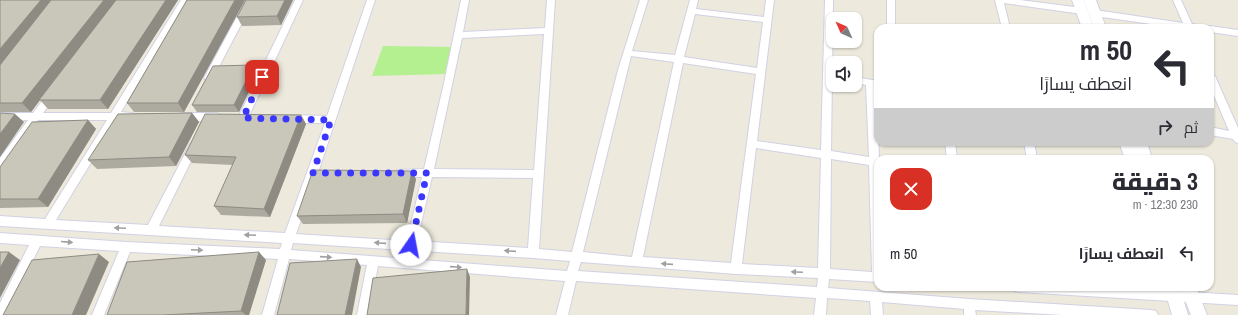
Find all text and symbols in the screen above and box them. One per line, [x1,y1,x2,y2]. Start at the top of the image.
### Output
north arrow [826,12,862,48]
map controls [826,12,862,92]
text: 50 m [1080,31,1132,69]
icon: left [1146,40,1198,92]
button: sound [826,56,862,92]
pin [245,60,279,94]
icon: arrive [251,66,273,88]
text: انعطف يسارًا [1039,71,1132,96]
icon: right [1154,116,1176,138]
text: ثم [1184,117,1198,138]
text: 3 دقيقة [1112,165,1198,197]
button: close [890,168,932,210]
text: 230 m · 12:30 [1133,196,1198,213]
one-way arrow [114,224,126,231]
position arrow [390,224,432,266]
one-way arrow [244,232,256,239]
one-way arrow [61,239,73,246]
one-way arrow [374,240,386,247]
icon: left [1176,242,1198,264]
text: 50 m [890,243,917,264]
text: انعطف يسارًا [1079,243,1164,264]
one-way arrow [191,247,203,254]
one-way arrow [504,248,516,255]
one-way arrow [320,254,332,261]
one-way arrow [661,261,673,268]
one-way arrow [450,264,462,271]
one-way arrow [791,268,803,275]

